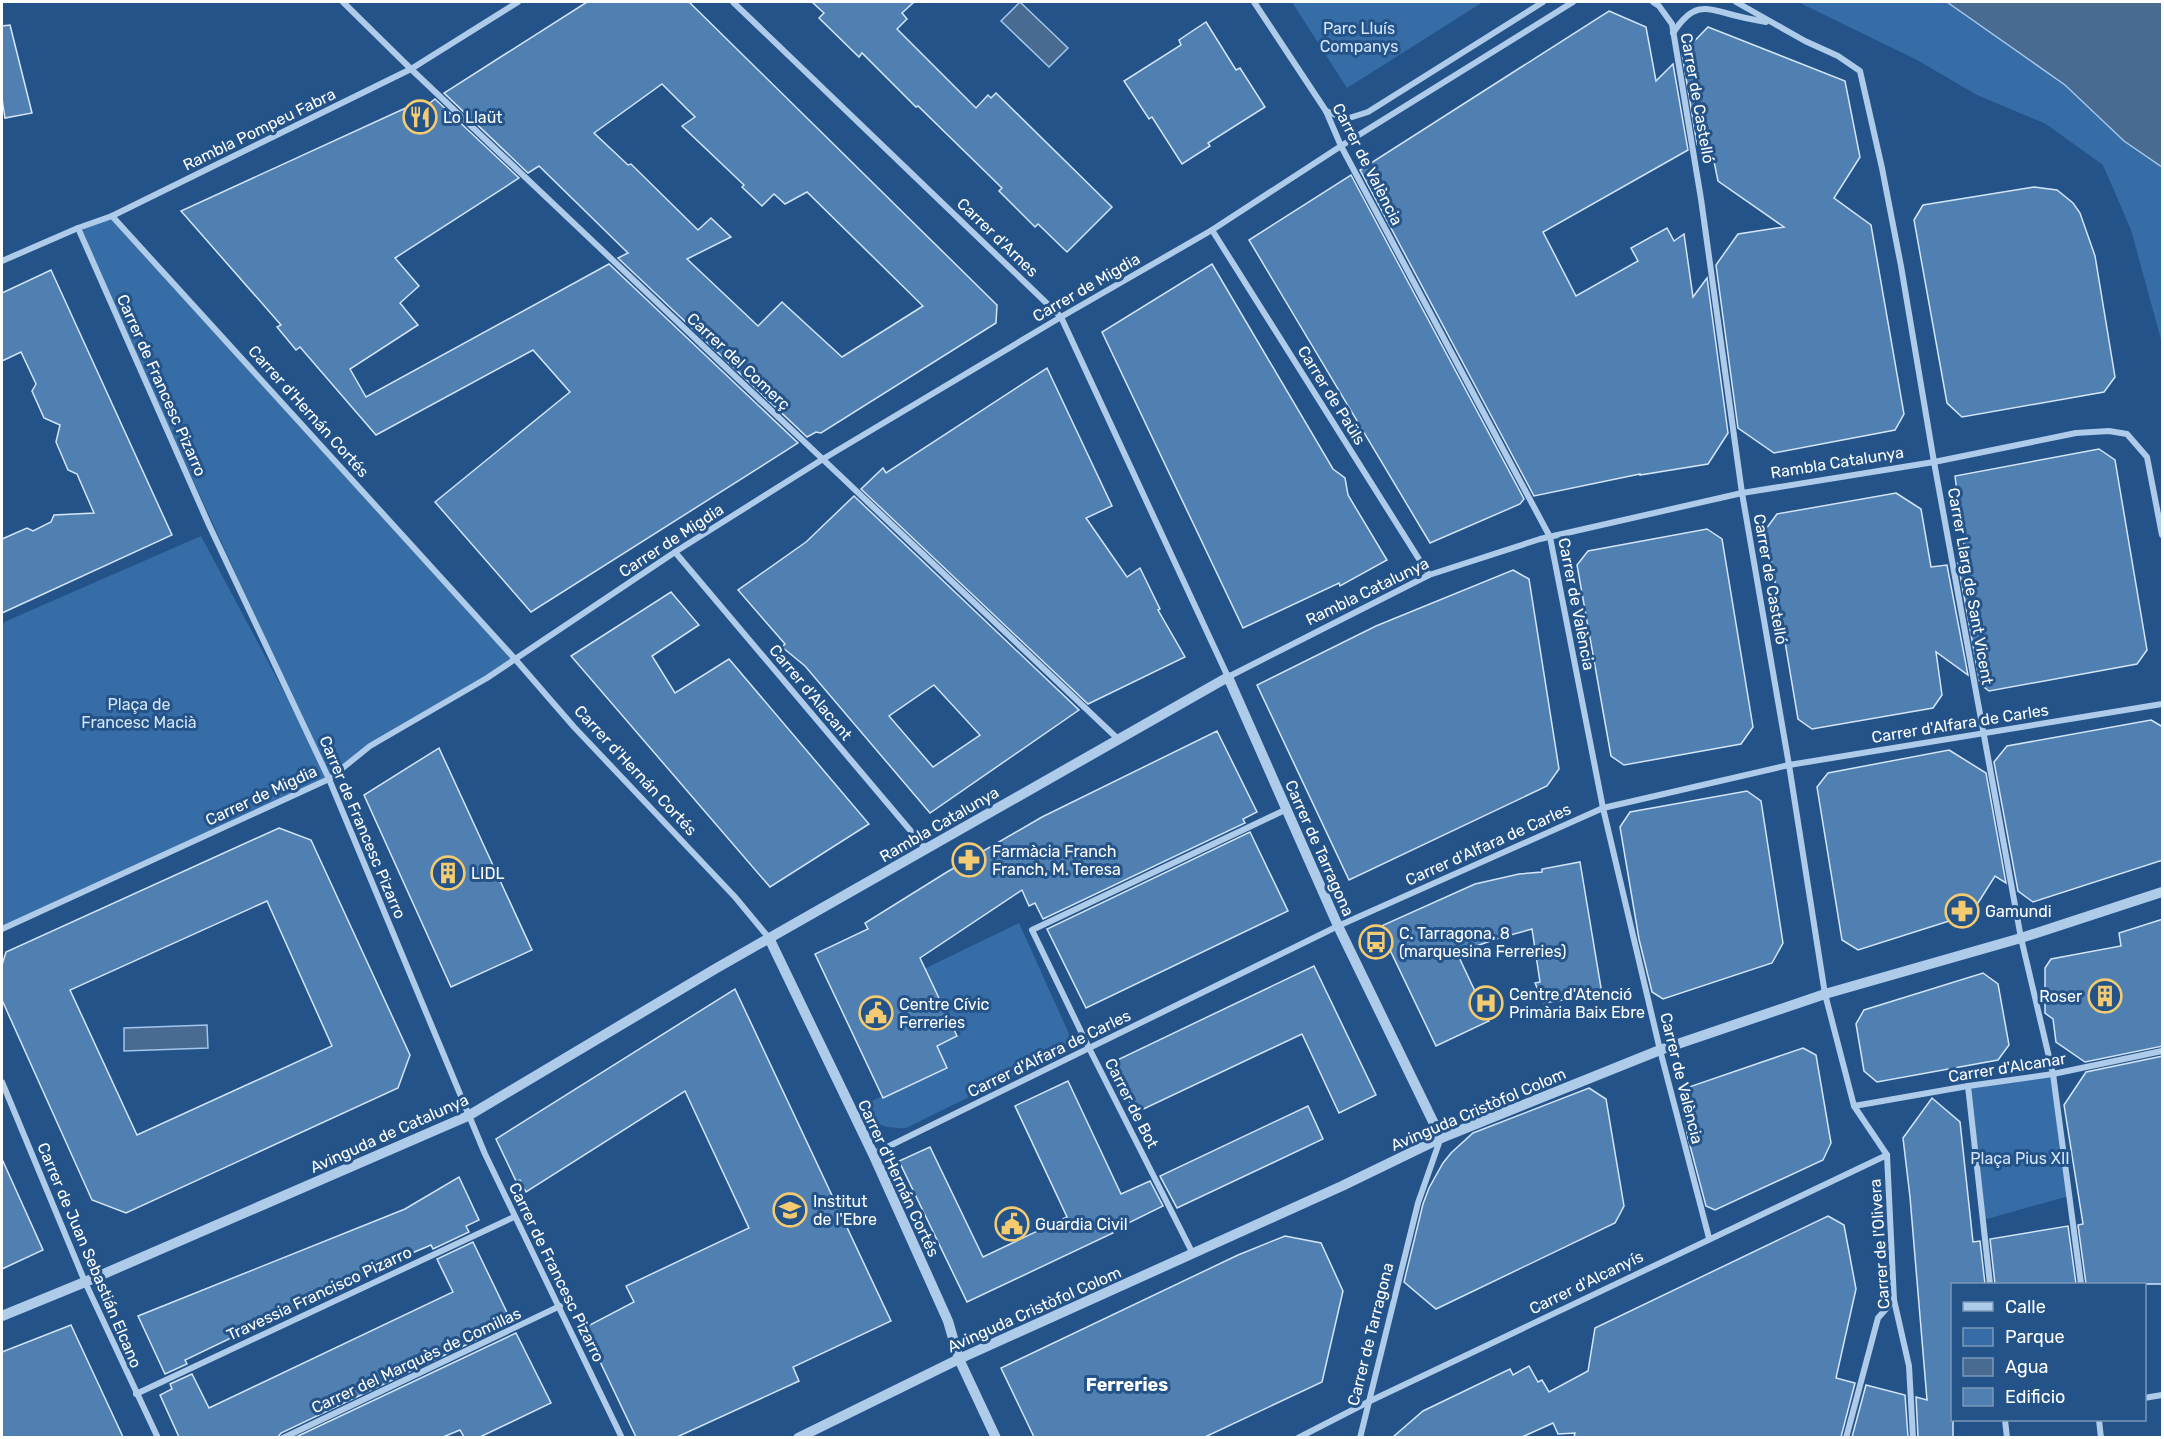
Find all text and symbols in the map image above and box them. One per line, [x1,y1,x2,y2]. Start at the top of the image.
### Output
park label: Parc Lluís Companys [1320,19,1398,56]
street label: Carrer de Castelló [1677,31,1718,165]
street label: Rambla Pompeu Fabra [180,84,339,175]
restaurant icon: Lo Llaüt [402,99,438,135]
street label: Carrer de València [1329,100,1407,228]
place label: Lo Llaüt [443,108,503,127]
street label: Carrer d'Arnes [953,194,1042,281]
street label: Carrer de Migdia [1029,249,1143,326]
street label: Carrer de Francesc Pizarro [113,291,210,479]
street label: Carrer del Comerç [683,309,794,414]
street label: Carrer d'Hernán Cortés [244,341,373,481]
street label: Carrer de Paüls [1294,342,1370,448]
street label: Rambla Catalunya [1769,443,1905,482]
street label: Carrer Llarg de Sant Vicent [1944,486,1997,686]
street label: Carrer de Migdia [615,500,727,581]
street label: Carrer de Castelló [1750,512,1791,646]
street label: Carrer de València [1554,536,1599,672]
street label: Rambla Catalunya [1303,553,1432,629]
street label: Carrer d'Alacant [765,641,856,744]
park label: Plaça de Francesc Macià [81,695,197,732]
street label: Carrer d'Alfara de Carles [1870,700,2050,747]
street label: Carrer d'Hernán Cortés [570,701,701,839]
street label: Carrer de Francesc Pizarro [315,733,410,922]
street label: Carrer de Migdia [202,761,320,830]
street label: Carrer de Tarragona [1281,777,1358,919]
street label: Rambla Catalunya [876,783,1002,866]
street label: Carrer d'Alfara de Carles [1402,799,1574,890]
pharmacy icon: Farmàcia Franch Franch, M. Teresa [951,842,987,878]
place label: Farmàcia Franch Franch, M. Teresa [992,842,1121,879]
building icon: LIDL [430,855,466,891]
place label: LIDL [471,864,504,883]
pharmacy icon: Gamundi [1944,893,1980,929]
place label: Gamundi [1985,902,2052,921]
bus stop icon: C. Tarragona, 8 (marquesina Ferreries) [1358,924,1394,960]
place label: C. Tarragona, 8 (marquesina Ferreries) [1399,924,1566,961]
building icon: Roser [2087,978,2123,1014]
hospital icon: Centre d'Atenció Primària Baix Ebre [1468,985,1504,1021]
place label: Centre d'Atenció Primària Baix Ebre [1509,985,1645,1022]
place label: Roser [2039,987,2082,1006]
public building icon: Centre Cívic Ferreries [858,995,894,1031]
place label: Centre Cívic Ferreries [899,995,990,1032]
street label: Carrer d'Alfara de Carles [965,1006,1134,1101]
street label: Carrer de València [1656,1011,1707,1146]
street label: Carrer d'Alcanar [1947,1049,2067,1086]
street label: Carrer de Bot [1101,1055,1162,1151]
street label: Avinguda Cristòfol Colom [1388,1064,1569,1155]
street label: Avinguda de Catalunya [307,1090,471,1177]
street label: Carrer d'Hernán Cortés [854,1097,943,1260]
street label: Carrer de Juan Sebastián Elcano [33,1140,146,1371]
park label: Plaça Pius XII [1970,1149,2070,1168]
street label: Carrer de l'Olivera [1865,1178,1894,1310]
street label: Carrer de Francesc Pizarro [505,1179,608,1365]
school or university icon: Institut de l'Ebre [772,1192,808,1228]
place label: Institut de l'Ebre [813,1192,877,1229]
public building icon: Guardia Civil [994,1206,1030,1242]
place label: Guardia Civil [1035,1215,1128,1234]
street label: Travessia Francisco Pizarro [224,1242,415,1345]
street label: Carrer d'Alcanyís [1526,1247,1646,1318]
street label: Carrer de Tarragona [1344,1261,1397,1408]
street label: Avinguda Cristòfol Colom [944,1262,1124,1356]
legend [1951,1283,2146,1421]
text: Calle [2005,1296,2046,1318]
street label: Carrer del Marquès de Comillas [308,1303,524,1417]
text: Parque [2005,1326,2065,1348]
text: Agua [2005,1356,2048,1378]
district label: Ferreries [1086,1374,1168,1396]
text: Edificio [2005,1386,2065,1408]

